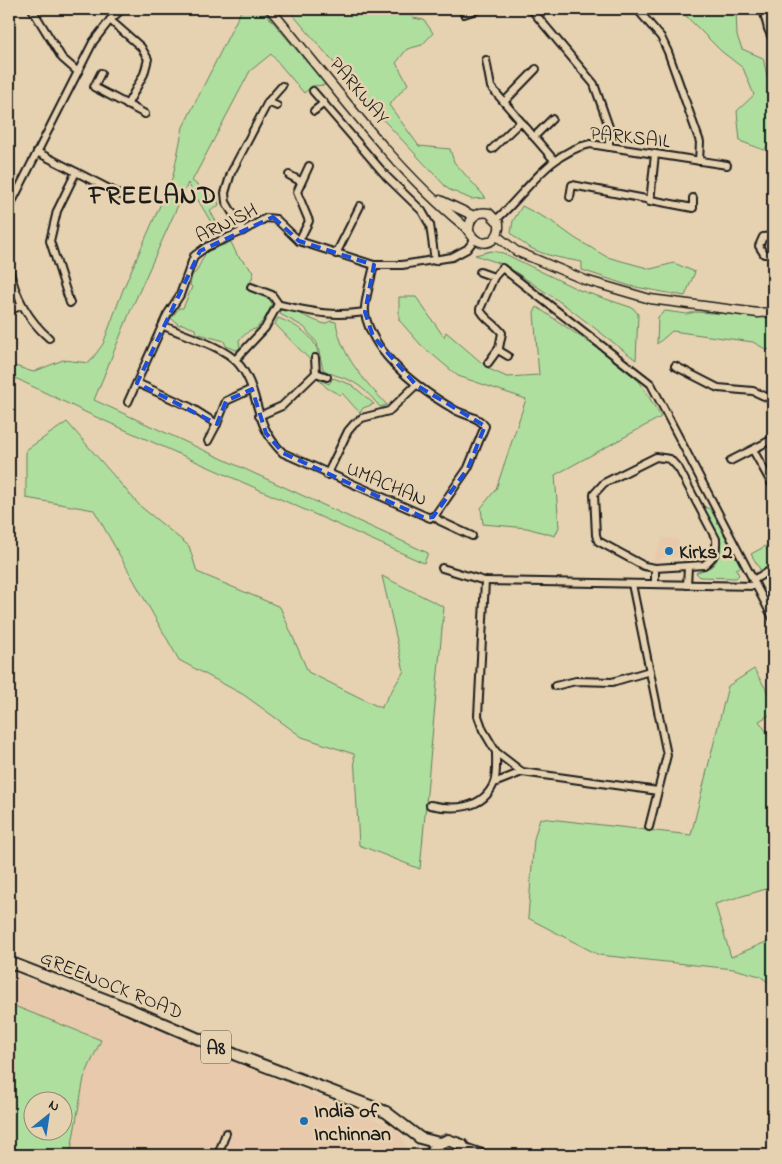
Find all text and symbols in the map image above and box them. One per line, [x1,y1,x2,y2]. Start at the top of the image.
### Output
street label: PARKWAY [321,51,395,132]
street label: PARKSAIL [588,120,672,157]
district label: FREELAND [88,179,217,215]
street label: ARNISH [191,197,263,252]
street label: UMACHAN [341,455,431,515]
place label: Kirks 2 [679,539,732,568]
marker: Kirks 2 [663,545,675,557]
street label: GREENOCK ROAD [35,944,187,1028]
road number: A8 [201,1030,231,1064]
north arrow [22,1092,72,1142]
text: N [44,1095,63,1117]
place label: India of Inchinnan [314,1098,391,1150]
marker: India of Inchinnan [298,1115,310,1127]

